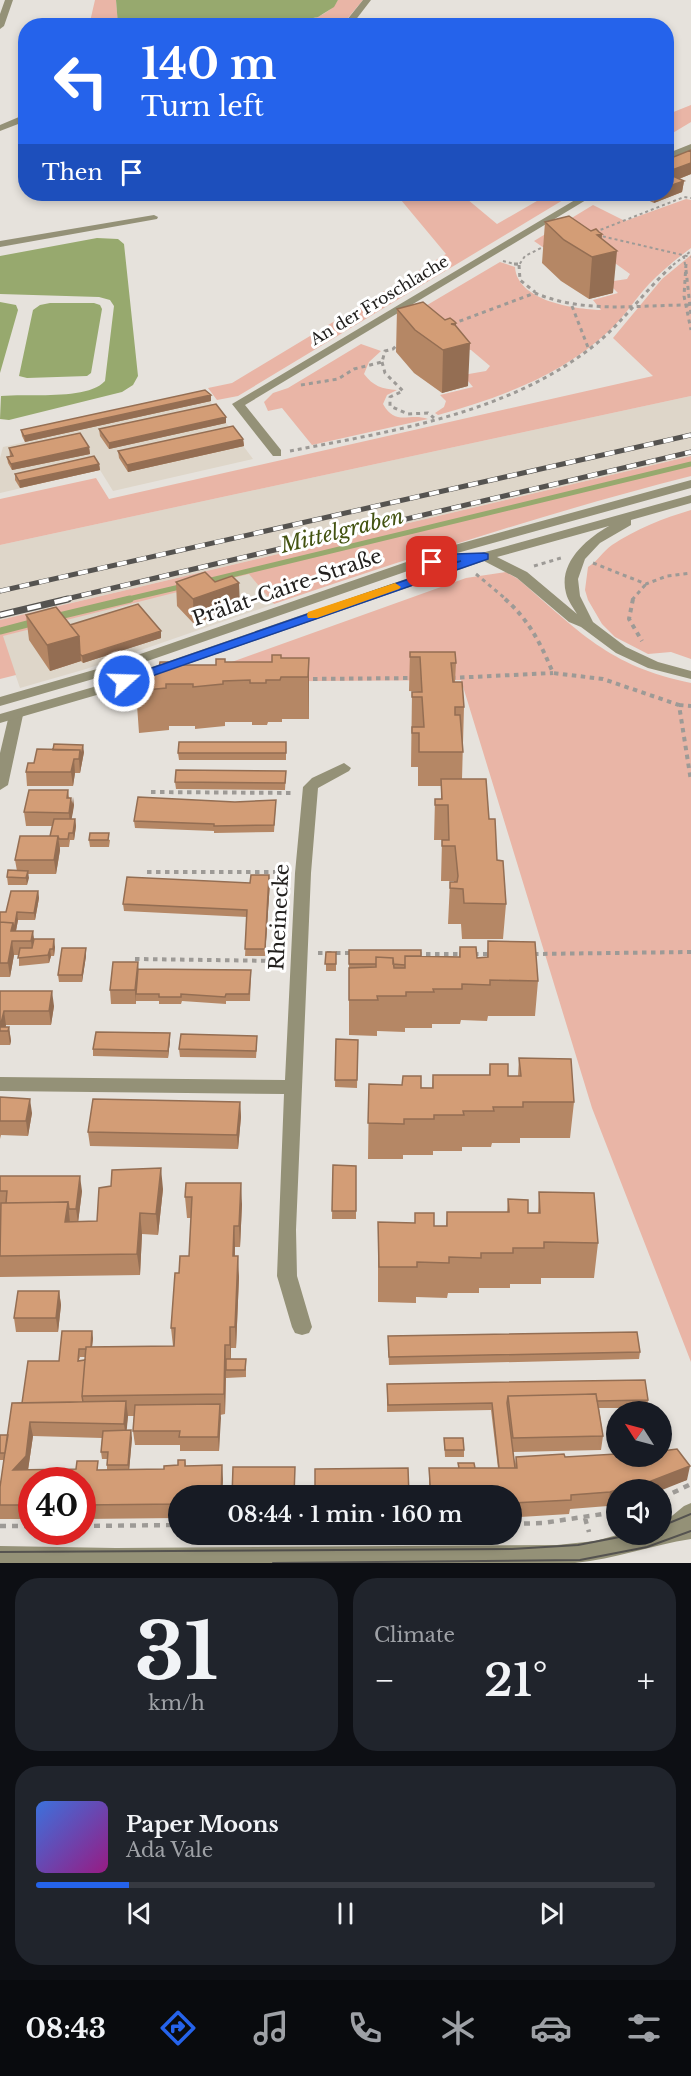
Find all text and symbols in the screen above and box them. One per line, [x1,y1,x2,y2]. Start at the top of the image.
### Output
text: 140 m [141,38,277,90]
icon: left [42,42,120,120]
text: Turn left [141,90,264,123]
icon: arrive [115,156,148,189]
text: Then [42,159,103,186]
street label: An der Froschlache [305,251,452,350]
water label: Mittelgraben [277,503,406,559]
pin [406,536,457,587]
street label: Prälat-Caire-Straße [189,543,385,631]
icon: arrive [415,545,448,578]
position arrow [92,649,156,713]
street label: Rheinecke [264,863,294,971]
north arrow [606,1401,672,1467]
map controls [606,1401,672,1545]
speed limit sign: 40 [18,1467,96,1545]
button: sound [606,1479,672,1545]
text: 08:44 · 1 min · 160 m [228,1501,462,1528]
text: 31 [135,1603,218,1700]
text: Climate [374,1623,455,1647]
text: 21° [484,1652,548,1708]
text: − [374,1660,395,1701]
text: + [637,1660,655,1701]
text: km/h [148,1691,205,1715]
text: Paper Moons [126,1811,279,1838]
text: Ada Vale [126,1838,213,1862]
icon: previous [123,1897,156,1930]
icon: pause [329,1897,362,1930]
icon: next [535,1897,568,1930]
icon: directions [157,2007,199,2049]
icon: music [250,2007,292,2049]
icon: phone [344,2007,386,2049]
icon: climate [437,2007,479,2049]
icon: car [530,2007,572,2049]
icon: filters [623,2007,665,2049]
text: 08:43 [26,2012,106,2045]

